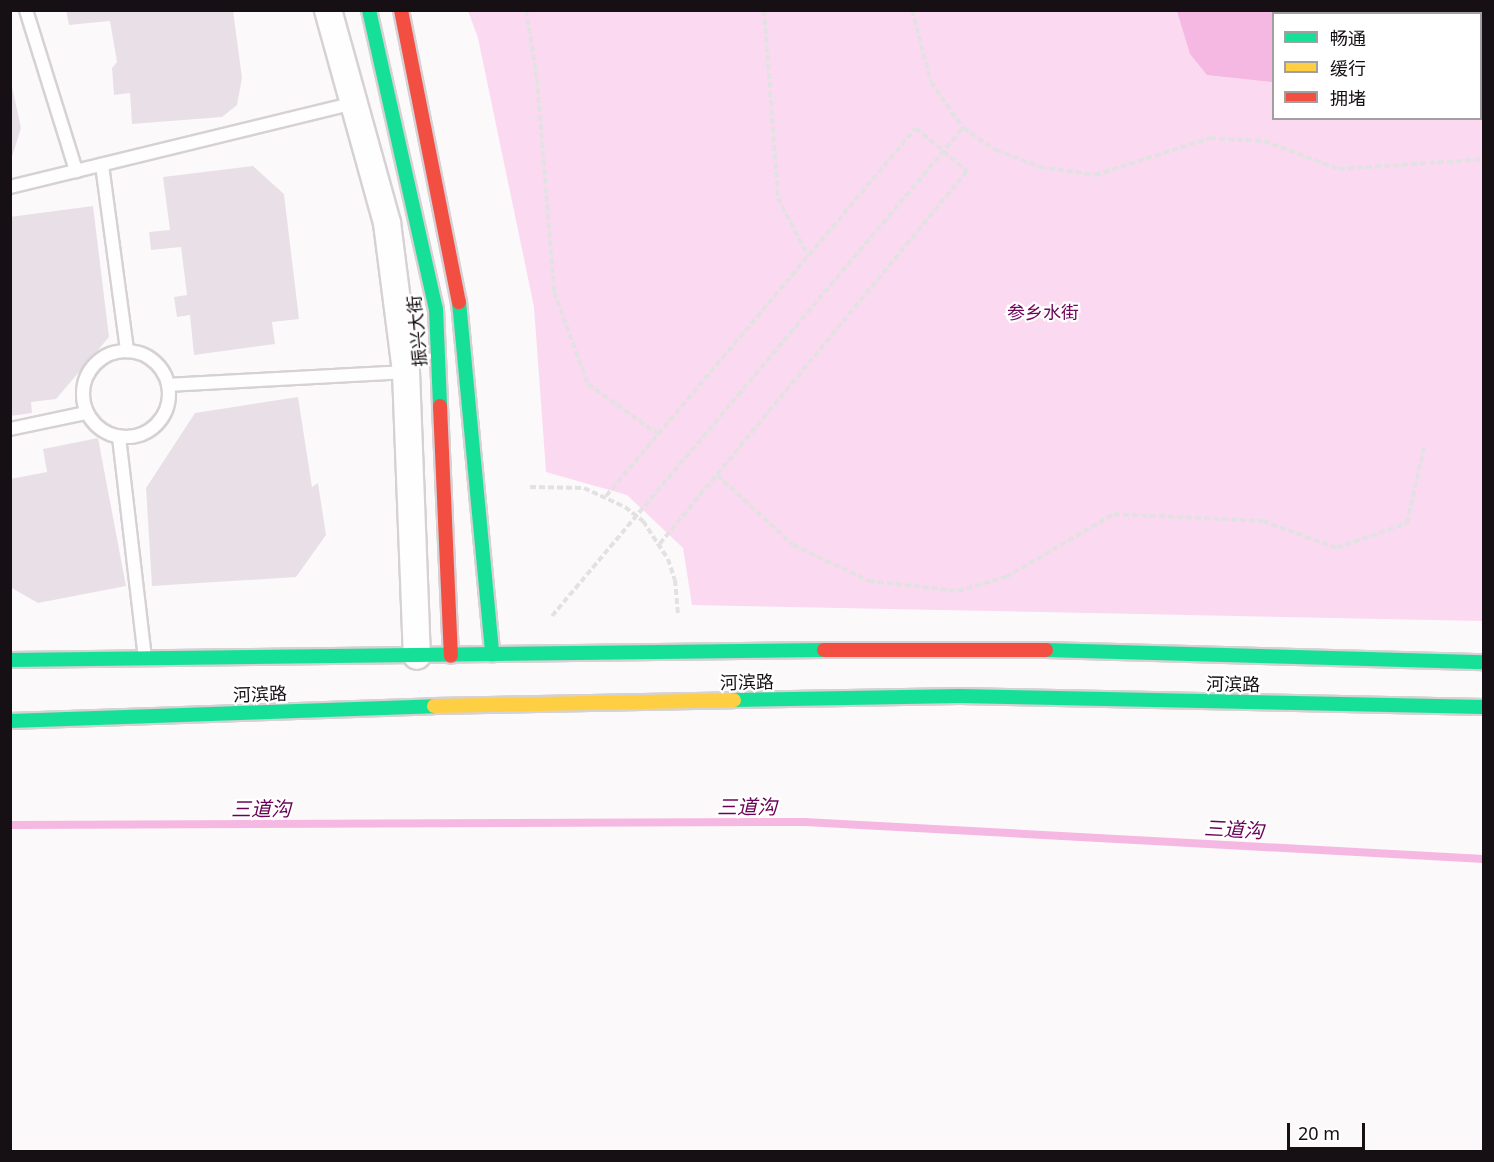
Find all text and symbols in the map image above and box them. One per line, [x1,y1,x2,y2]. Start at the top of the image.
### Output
legend [1272,12,1482,120]
text: 畅通 [1330,26,1366,50]
text: 缓行 [1330,56,1366,80]
text: 拥堵 [1330,86,1366,110]
street label: 振兴大街 [403,294,431,368]
park label: 参乡水街 [1007,301,1079,323]
street label: 河滨路 [720,671,774,693]
street label: 河滨路 [1206,673,1260,695]
street label: 河滨路 [233,682,287,706]
water label: 三道沟 [717,794,777,818]
water label: 三道沟 [231,796,291,820]
water label: 三道沟 [1203,815,1265,843]
scale bar [1290,1111,1368,1149]
text: 20 m [1298,1121,1340,1145]

